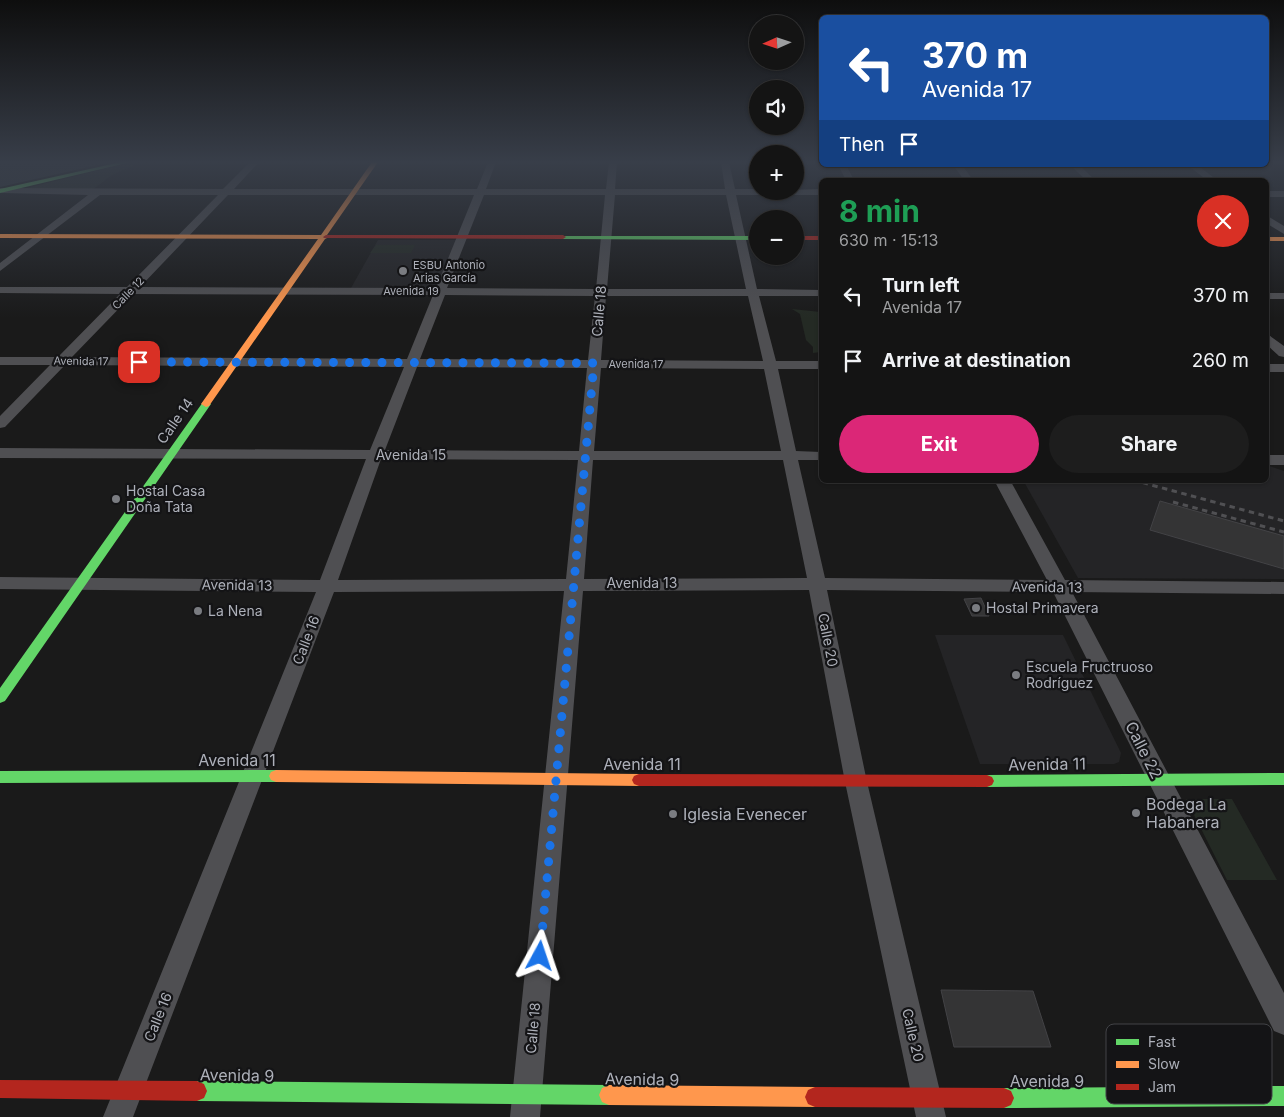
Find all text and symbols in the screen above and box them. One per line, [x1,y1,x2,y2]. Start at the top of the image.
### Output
north arrow [749,15,804,70]
map controls [749,15,804,265]
text: 370 m [922,34,1028,76]
icon: left [839,35,904,100]
text: Avenida 17 [922,76,1032,102]
button: sound [749,80,804,135]
icon: arrive [895,130,923,158]
text: Then [839,133,885,156]
button: + [749,145,804,200]
text: 8 min [839,193,920,229]
button: close [1197,195,1249,247]
button: − [749,210,804,265]
text: 630 m · 15:13 [839,230,938,250]
place label: ESBU Antonio Arias García [413,258,485,285]
marker: ESBU Antonio Arias García [397,265,409,277]
street label: Calle 12 [109,274,147,312]
text: Turn left [882,274,960,297]
icon: left [839,282,867,310]
street label: Avenida 19 [383,284,439,298]
text: 370 m [1193,284,1249,307]
street label: Calle 18 [588,285,609,337]
text: Avenida 17 [882,297,962,317]
pin [118,341,160,383]
icon: arrive [839,347,867,375]
icon: arrive [125,348,153,376]
text: Arrive at destination [882,349,1071,372]
text: 260 m [1192,349,1249,372]
street label: Avenida 17 [53,354,109,368]
street label: Avenida 17 [608,357,664,371]
street label: Calle 14 [153,395,196,447]
button: Exit [839,415,1039,473]
button: Share [1049,415,1249,473]
street label: Avenida 15 [376,446,446,463]
place label: Hostal Casa Doña Tata [126,482,205,515]
marker: Hostal Casa Doña Tata [110,493,122,505]
street label: Avenida 13 [607,574,677,591]
street label: Avenida 13 [201,575,273,594]
street label: Avenida 13 [1011,577,1083,596]
place label: Hostal Primavera [986,599,1099,616]
place label: La Nena [208,602,263,619]
marker: Hostal Primavera [970,602,982,614]
marker: La Nena [192,605,204,617]
street label: Calle 20 [815,612,842,668]
street label: Calle 16 [288,613,323,667]
place label: Escuela Fructruoso Rodríguez [1026,658,1153,691]
marker: Escuela Fructruoso Rodríguez [1010,669,1022,681]
street label: Calle 22 [1121,718,1167,782]
street label: Avenida 11 [198,750,276,770]
street label: Avenida 11 [1008,753,1086,775]
street label: Avenida 11 [603,754,681,774]
place label: Bodega La Habanera [1146,794,1227,832]
place label: Iglesia Evenecer [683,804,807,824]
marker: Bodega La Habanera [1130,807,1142,819]
marker: Iglesia Evenecer [667,808,679,820]
position arrow [513,929,565,981]
street label: Calle 16 [140,990,175,1044]
street label: Calle 18 [522,1002,543,1054]
street label: Calle 20 [899,1006,928,1063]
legend [1106,1024,1272,1104]
text: Fast [1148,1033,1176,1050]
text: Slow [1148,1055,1180,1072]
street label: Avenida 9 [200,1064,274,1086]
street label: Avenida 9 [605,1068,679,1090]
street label: Avenida 9 [1010,1071,1084,1091]
text: Jam [1148,1078,1176,1095]

